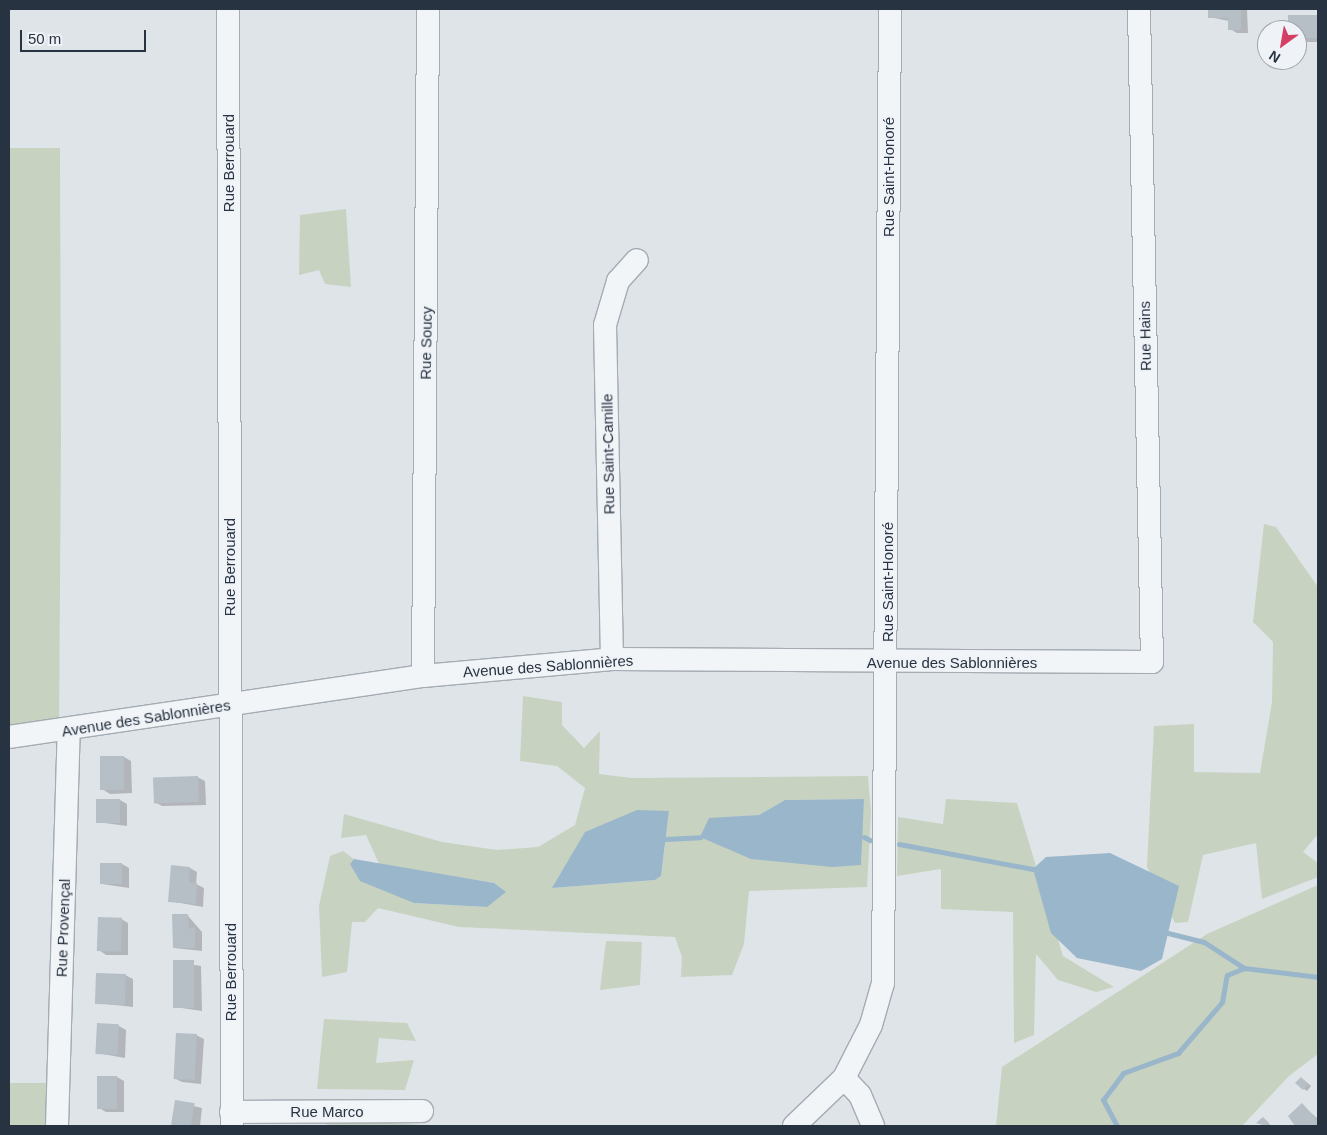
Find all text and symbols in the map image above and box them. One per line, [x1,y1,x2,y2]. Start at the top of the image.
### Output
scale bar [22,20,149,52]
north arrow [1257,20,1307,70]
text: 50 m [28,30,61,47]
text: N [1266,47,1283,66]
street label: Rue Berrouard [220,114,238,212]
street label: Rue Saint-Honoré [880,117,898,237]
street label: Rue Hains [1135,301,1155,371]
street label: Rue Soucy [416,306,436,380]
street label: Rue Saint-Camille [598,393,618,515]
street label: Rue Berrouard [221,518,239,616]
street label: Rue Saint-Honoré [879,522,897,642]
street label: Avenue des Sablonnières [462,651,634,681]
street label: Avenue des Sablonnières [867,654,1037,672]
street label: Avenue des Sablonnières [60,696,232,740]
street label: Rue Provençal [52,879,74,977]
street label: Rue Berrouard [222,923,240,1021]
street label: Rue Marco [290,1103,364,1121]

